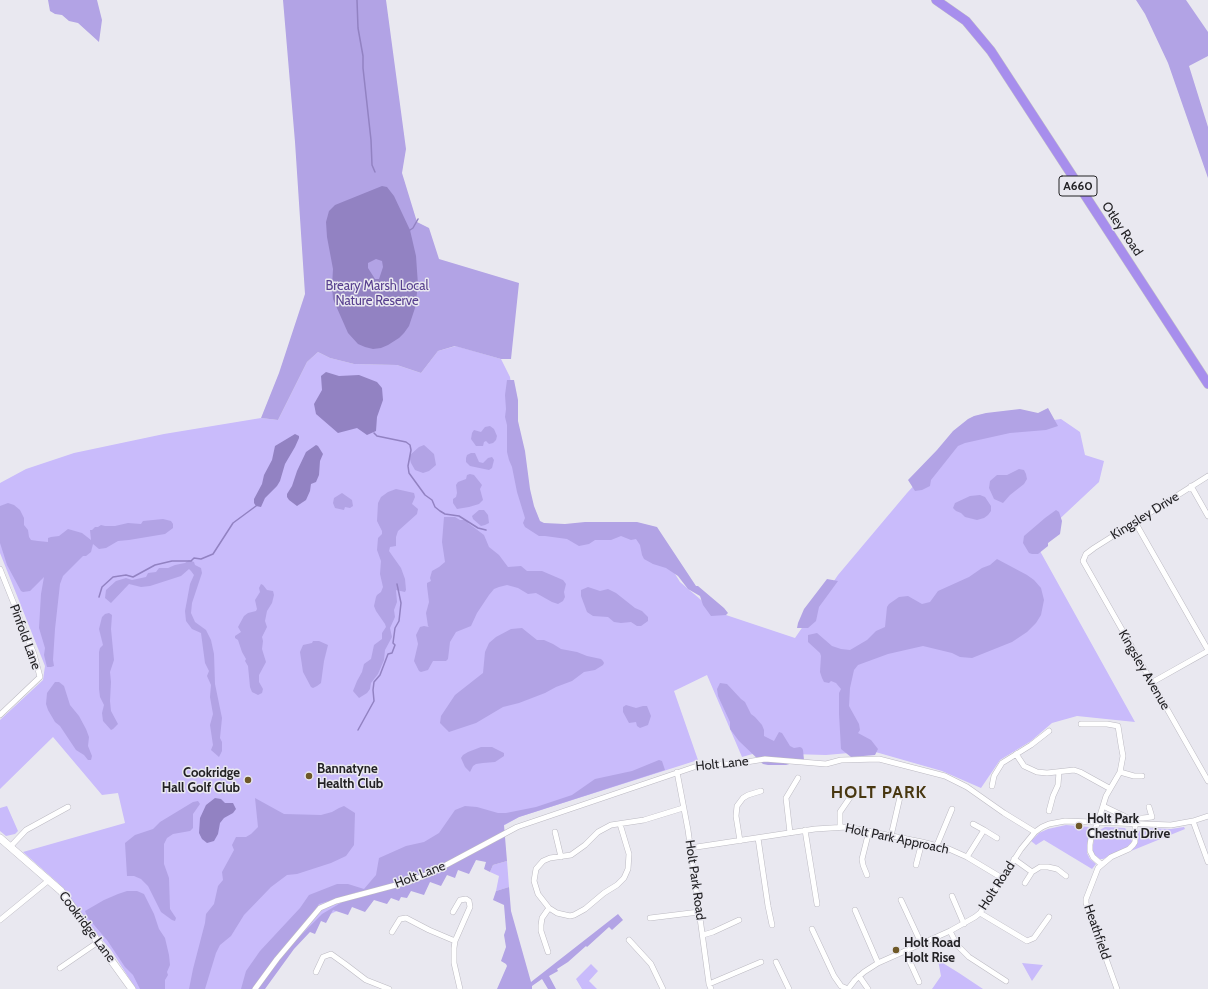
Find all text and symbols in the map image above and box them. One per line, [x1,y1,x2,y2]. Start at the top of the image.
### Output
road number: A660 [1059,176,1097,196]
street label: Otley Road [1098,199,1146,259]
park label: Breary Marsh Local Nature Reserve [325,278,429,309]
street label: Kingsley Drive [1108,489,1182,543]
street label: Pinfold Lane [6,602,44,672]
street label: Kingsley Avenue [1115,627,1173,713]
street label: Holt Lane [695,753,749,775]
place label: Bannatyne Health Club [317,761,383,792]
place label: Cookridge Hall Golf Club [162,765,240,796]
marker: Bannatyne Health Club [304,771,314,781]
marker: Cookridge Hall Golf Club [243,775,253,785]
district label: HOLT PARK [831,783,927,803]
place label: Holt Park Chestnut Drive [1087,811,1170,842]
street label: Holt Park Approach [844,820,950,858]
marker: Holt Park Chestnut Drive [1074,821,1084,831]
street label: Holt Park Road [682,839,708,921]
street label: Holt Lane [392,858,448,892]
street label: Holt Road [976,859,1018,913]
street label: Cookridge Lane [55,888,119,966]
street label: Heathfield [1080,902,1114,962]
place label: Holt Road Holt Rise [904,935,961,966]
marker: Holt Road Holt Rise [891,945,901,955]

